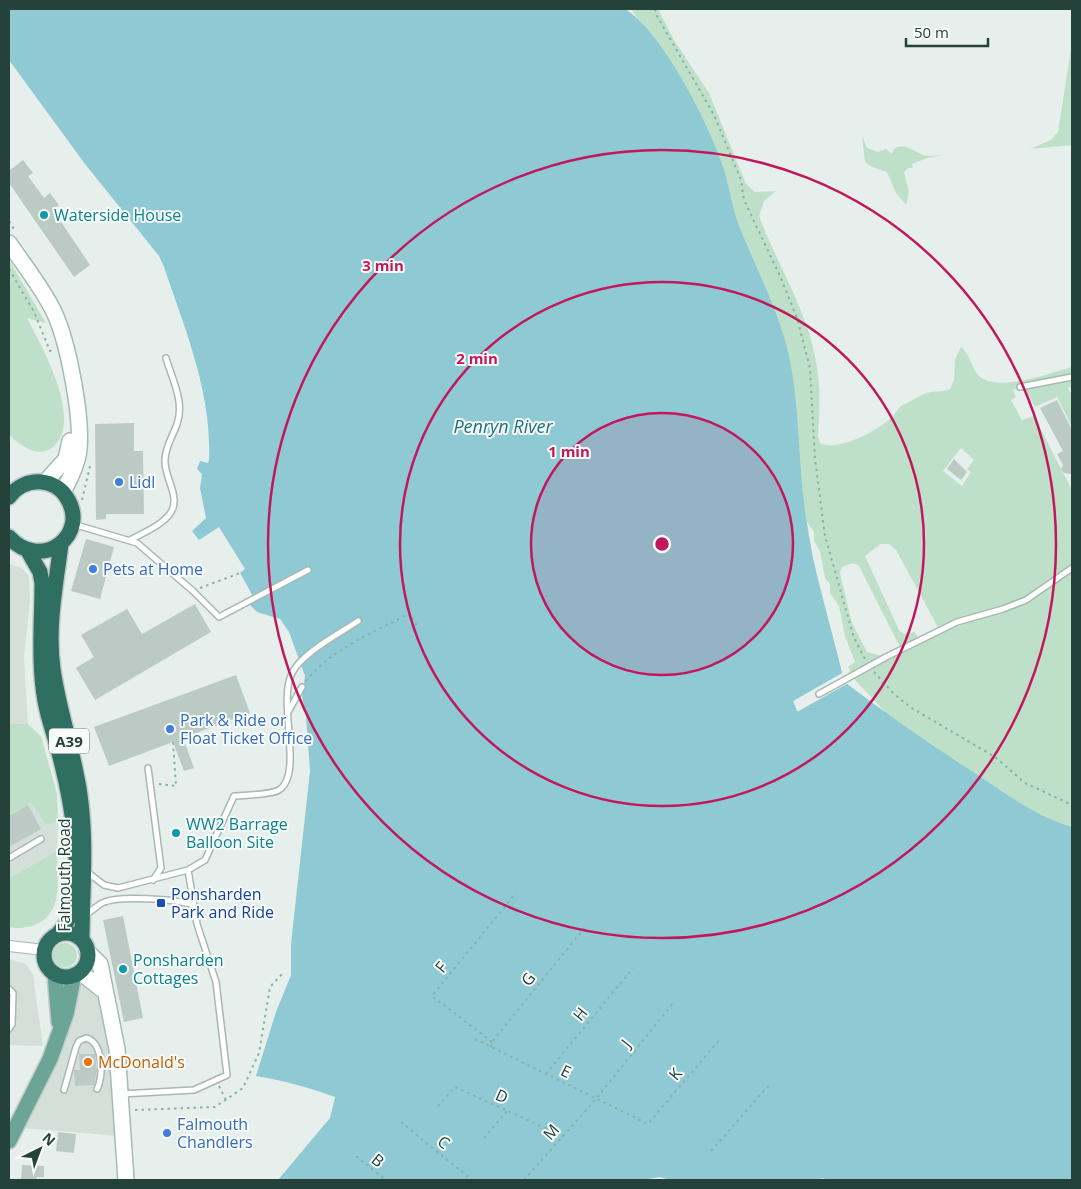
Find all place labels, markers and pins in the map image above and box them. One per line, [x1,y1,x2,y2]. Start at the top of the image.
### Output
place label: Waterside House [54,204,181,226]
marker: Waterside House [38,209,50,221]
place label: Lidl [129,471,155,493]
marker: Lidl [113,476,125,488]
centre of rings [653,535,671,553]
place label: Pets at Home [103,558,203,580]
marker: Pets at Home [87,563,99,575]
place label: Park & Ride or Float Ticket Office [180,709,312,749]
marker: Park & Ride or Float Ticket Office [164,723,176,735]
place label: WW2 Barrage Balloon Site [186,813,288,853]
marker: WW2 Barrage Balloon Site [170,827,182,839]
place label: Ponsharden Park and Ride [171,883,274,923]
marker: Ponsharden Park and Ride [155,897,167,909]
place label: Ponsharden Cottages [133,949,224,989]
marker: Ponsharden Cottages [117,963,129,975]
place label: McDonald's [98,1051,185,1073]
marker: McDonald's [82,1056,94,1068]
place label: Falmouth Chandlers [177,1113,253,1153]
marker: Falmouth Chandlers [161,1127,173,1139]

